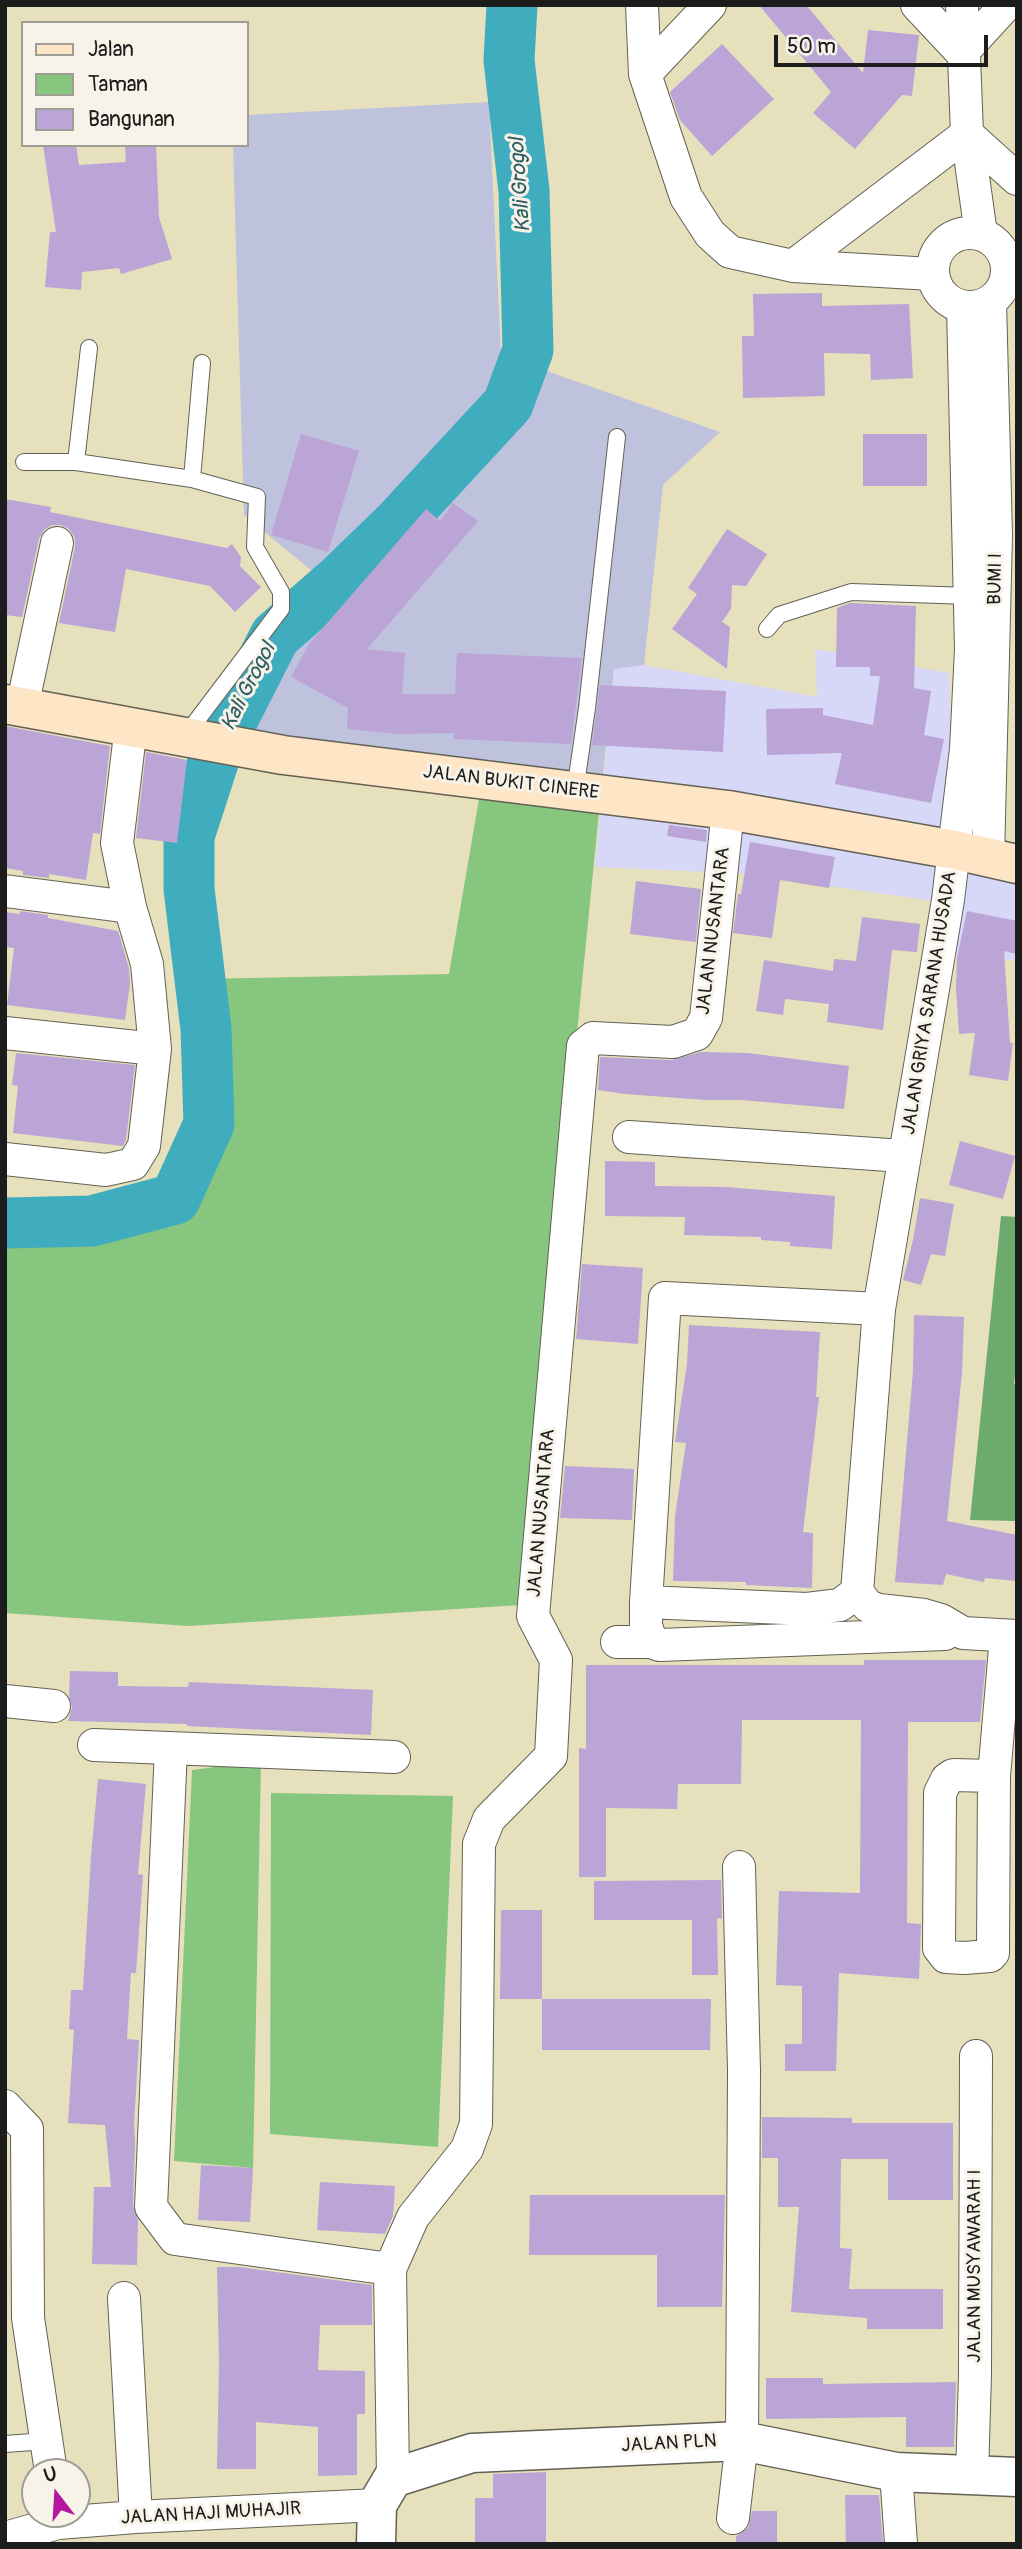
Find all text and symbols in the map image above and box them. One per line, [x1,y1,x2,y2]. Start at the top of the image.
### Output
legend [21,21,248,147]
scale bar [777,21,990,65]
text: 50 m [787,33,836,60]
text: Jalan [88,36,134,63]
text: Taman [88,71,148,98]
text: Bangunan [88,106,175,133]
water label: Kali Grogol [505,137,537,233]
street label: BUMI I [984,553,1008,605]
water label: Kali Grogol [216,639,282,735]
street label: JALAN BUKIT CINERE [422,761,600,805]
street label: JALAN NUSANTARA [692,846,736,1016]
street label: JALAN GRIYA SARANA HUSADA [898,870,962,1136]
street label: JALAN NUSANTARA [523,1428,561,1598]
street label: JALAN MUSYAWARAH I [964,2169,986,2363]
street label: JALAN PLN [621,2430,717,2458]
north arrow [21,2458,91,2528]
text: U [41,2462,60,2488]
street label: JALAN HAJI MUHAJIR [120,2498,302,2530]

